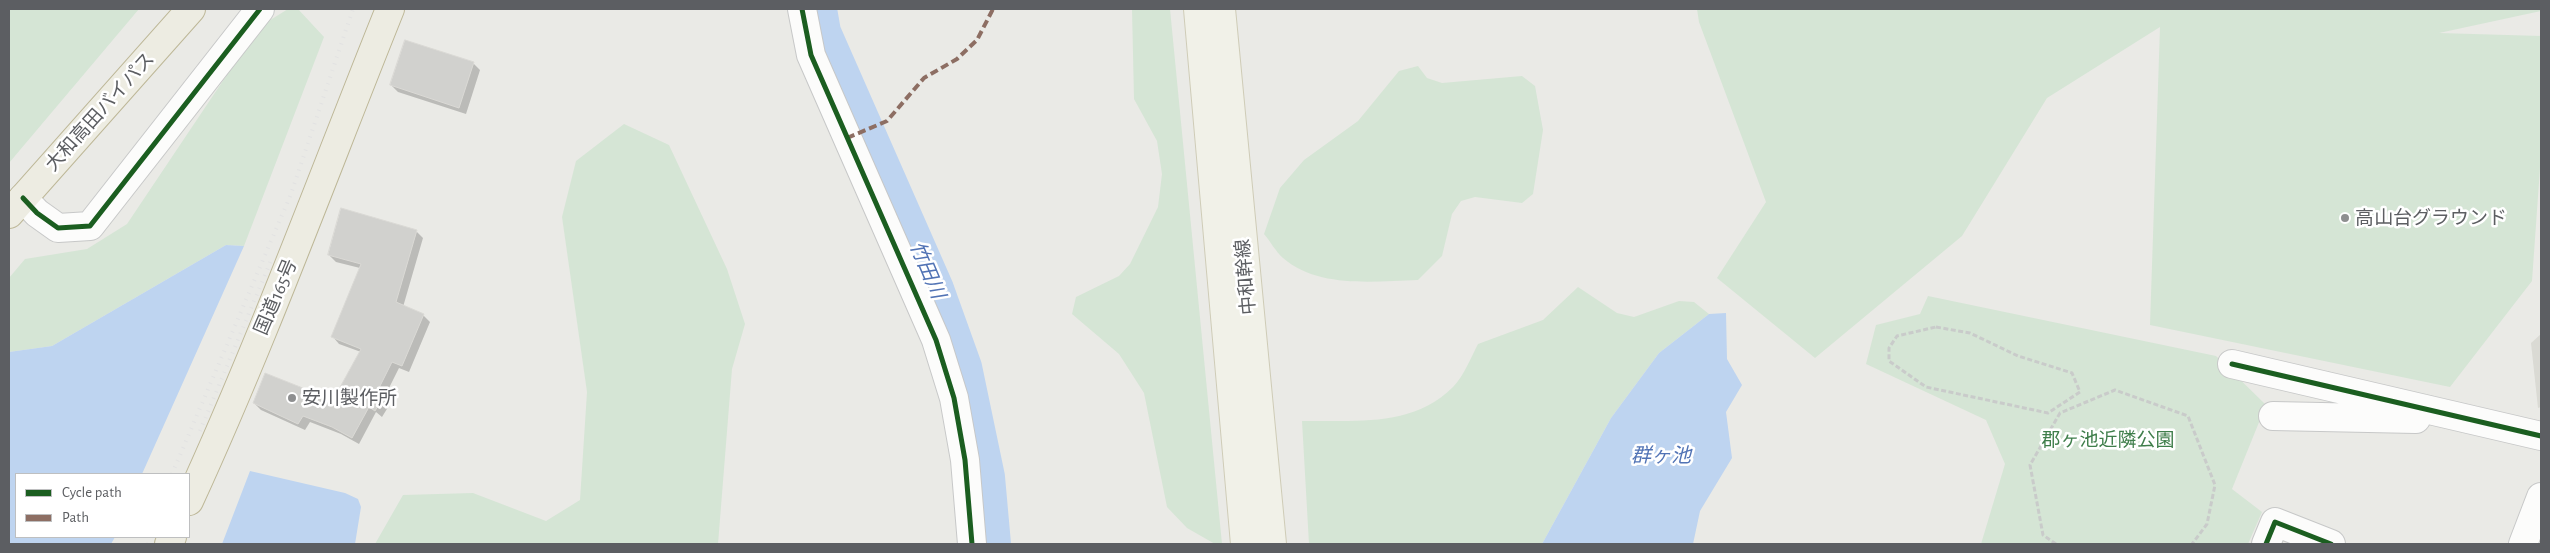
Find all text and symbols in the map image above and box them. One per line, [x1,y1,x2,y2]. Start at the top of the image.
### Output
street label: 大和高田バイパス [41,48,159,176]
place label: 高山台グラウンド [2355,207,2507,229]
marker: 高山台グラウンド [2339,212,2351,224]
water label: 竹田川 [904,238,950,302]
street label: 中和幹線 [1231,238,1261,316]
street label: 国道165号 [250,256,302,338]
place label: 安川製作所 [302,387,397,409]
marker: 安川製作所 [286,392,298,404]
park label: 郡ヶ池近隣公園 [2042,429,2174,451]
water label: 群ヶ池 [1631,444,1691,468]
legend [15,473,190,538]
text: Cycle path [62,485,122,500]
text: Path [62,510,89,525]

